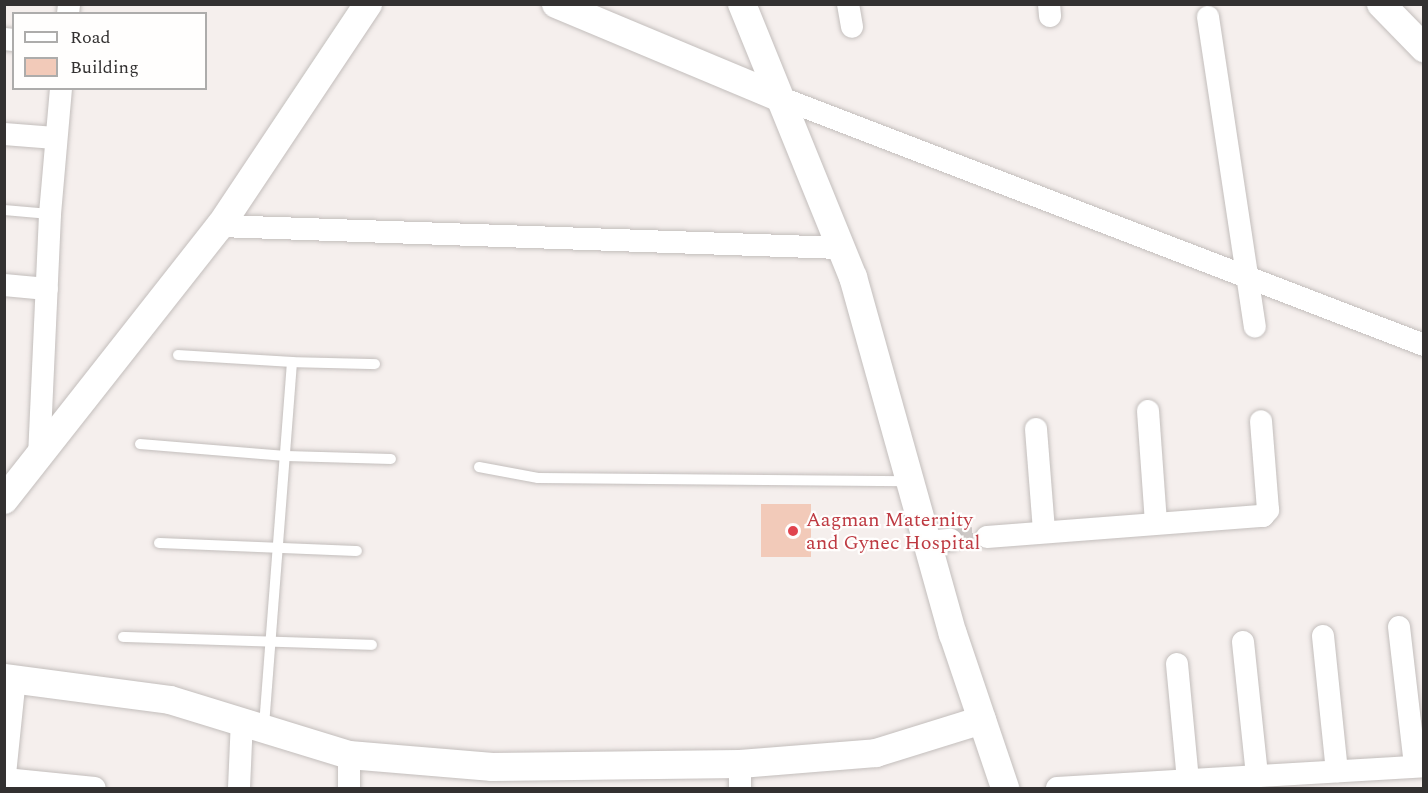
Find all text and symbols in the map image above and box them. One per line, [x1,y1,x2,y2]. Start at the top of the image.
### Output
legend [12,12,207,90]
text: Road [70,24,111,51]
text: Building [70,54,139,81]
place label: Aagman Maternity and Gynec Hospital [806,508,980,555]
marker: Aagman Maternity and Gynec Hospital [784,522,802,540]

